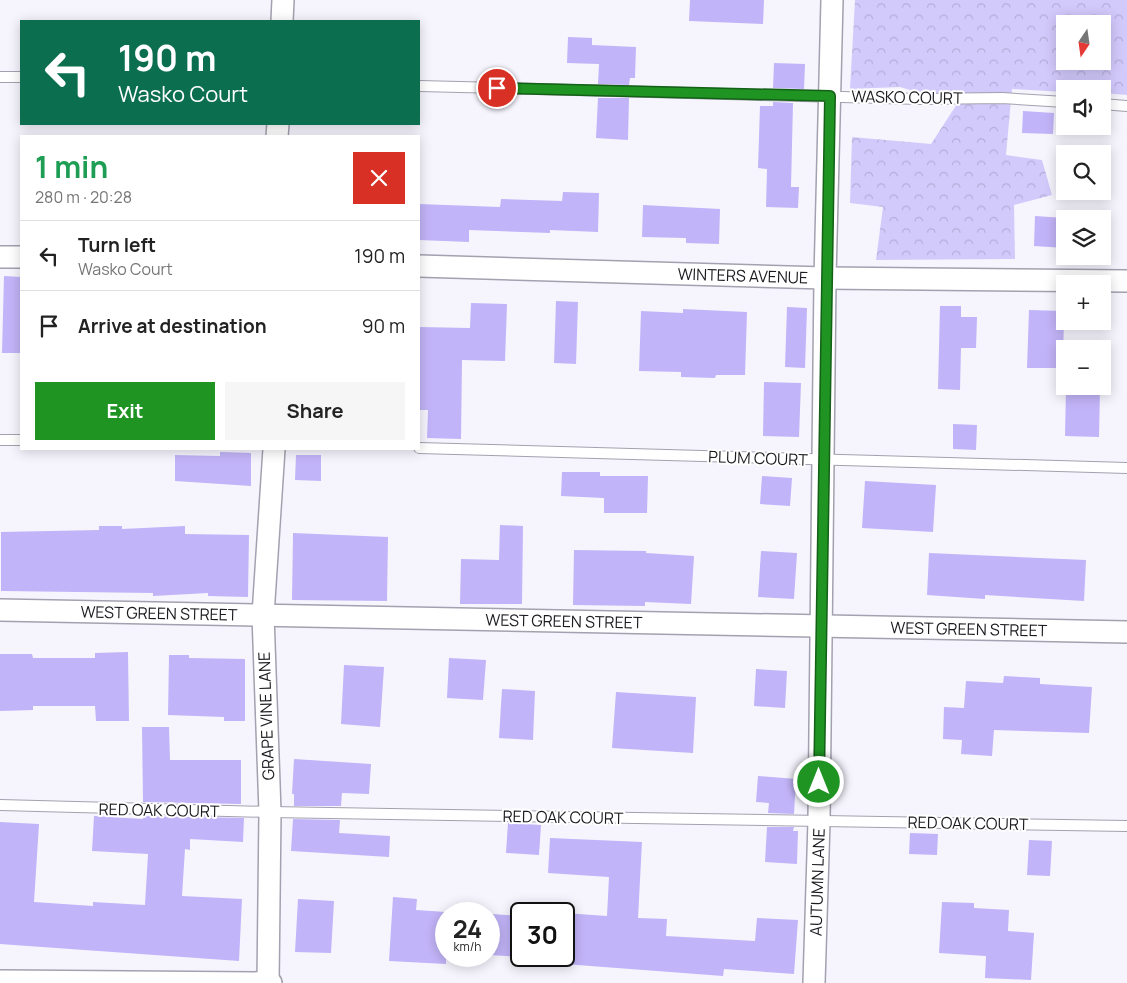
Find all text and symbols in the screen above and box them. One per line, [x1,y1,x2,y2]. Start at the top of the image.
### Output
north arrow [1056,15,1111,70]
map controls [1056,15,1111,395]
text: 190 m [118,34,217,82]
icon: left [35,40,100,105]
pin [476,67,518,109]
icon: arrive [483,74,511,102]
text: Wasko Court [118,79,248,109]
button: sound [1056,80,1111,135]
street label: WASKO COURT [851,85,963,109]
button: search [1056,145,1111,200]
text: 1 min [35,146,108,187]
button: close [353,152,405,204]
text: 280 m · 20:28 [35,186,132,208]
button: layers [1056,210,1111,265]
text: Turn left [78,232,156,258]
icon: left [35,242,63,270]
text: 190 m [354,243,405,269]
text: Wasko Court [78,258,173,280]
street label: WINTERS AVENUE [677,263,808,288]
button: + [1056,275,1111,330]
icon: arrive [35,312,63,340]
text: Arrive at destination [78,313,267,339]
text: 90 m [362,313,405,339]
button: − [1056,340,1111,395]
button: Exit [35,382,215,440]
button: Share [225,382,405,440]
street label: PLUM COURT [708,445,809,471]
street label: WEST GREEN STREET [80,601,238,626]
street label: WEST GREEN STREET [485,608,643,634]
street label: WEST GREEN STREET [890,616,1048,641]
street label: GRAPE VINE LANE [253,651,279,781]
position arrow [792,755,844,807]
street label: RED OAK COURT [98,798,220,822]
street label: RED OAK COURT [502,805,624,829]
street label: RED OAK COURT [907,811,1029,835]
street label: AUTUMN LANE [804,828,830,936]
speed limit sign: 30 [510,902,575,967]
text: 24 [453,911,482,946]
text: km/h [454,938,481,955]

